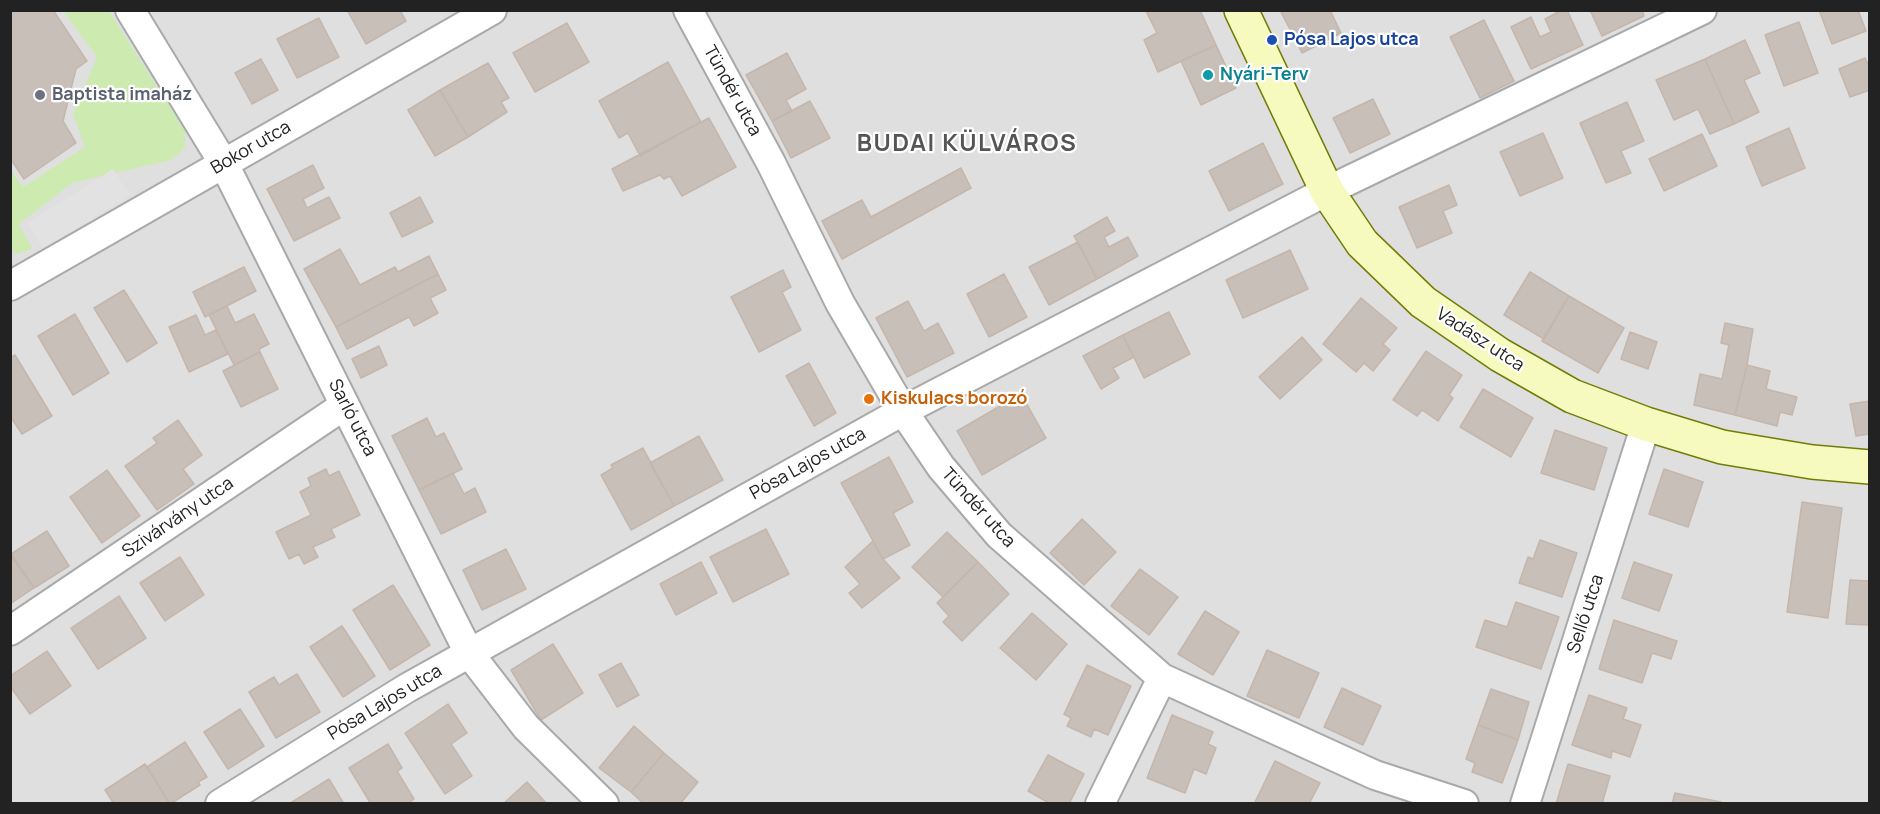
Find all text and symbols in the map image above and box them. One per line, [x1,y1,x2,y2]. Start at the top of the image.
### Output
place label: Pósa Lajos utca [1284,29,1419,51]
marker: Pósa Lajos utca [1265,33,1279,47]
street label: Tündér utca [698,42,766,140]
place label: Nyári-Terv [1220,64,1309,86]
marker: Nyári-Terv [1201,68,1215,82]
place label: Baptista imaház [52,84,192,106]
marker: Baptista imaház [33,88,47,102]
street label: Bokor utca [207,116,295,180]
district label: BUDAI KÜLVÁROS [857,130,1077,158]
street label: Vadász utca [1432,304,1528,376]
street label: Sarló utca [323,376,381,460]
place label: Kiskulacs borozó [881,388,1027,410]
marker: Kiskulacs borozó [862,392,876,406]
street label: Pósa Lajos utca [746,423,870,505]
street label: Tündér utca [937,464,1019,552]
street label: Szivárvány utca [118,473,238,563]
street label: Sellő utca [1563,572,1609,656]
street label: Pósa Lajos utca [324,660,446,746]

